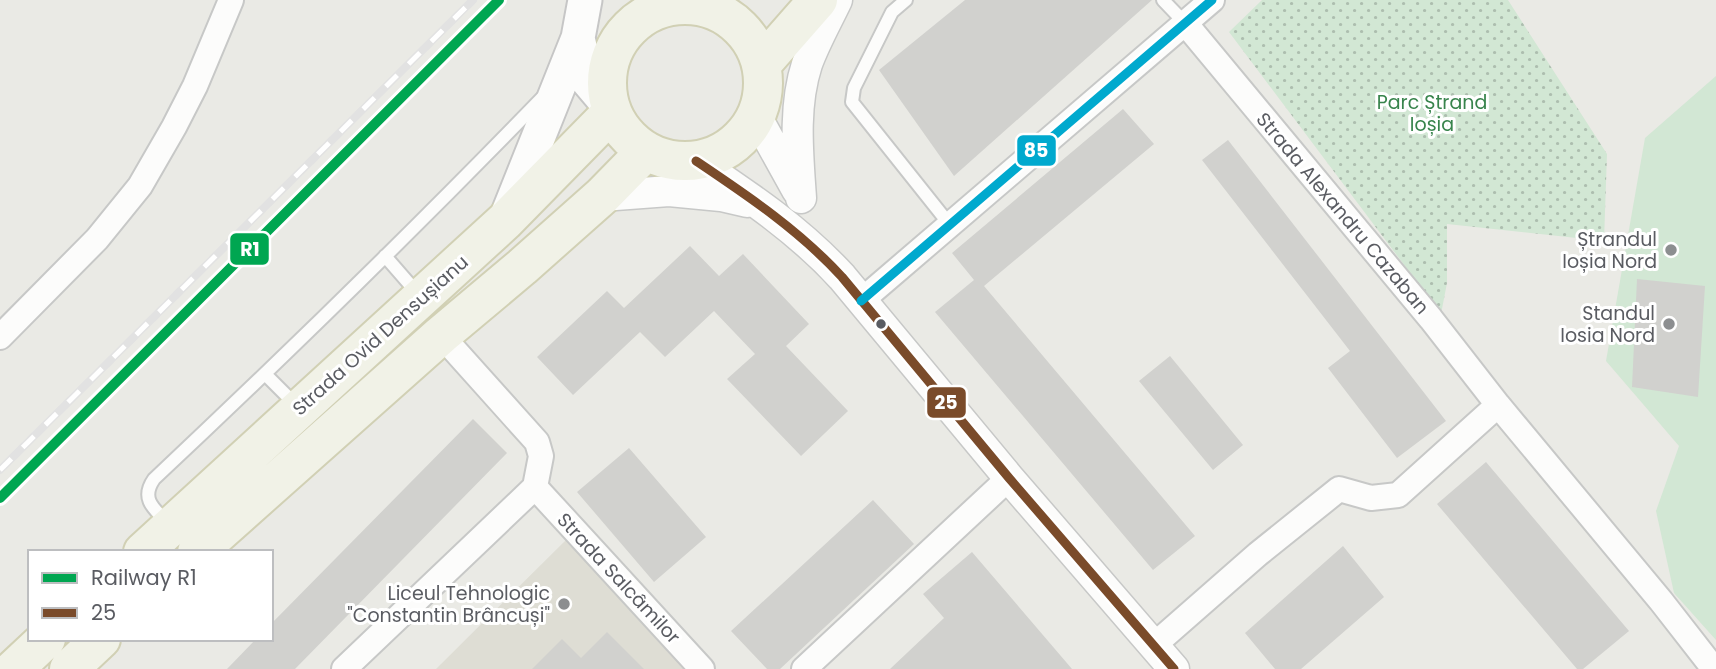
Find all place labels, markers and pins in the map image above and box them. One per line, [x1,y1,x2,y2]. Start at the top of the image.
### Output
place label: Ștrandul Ioșia Nord [1562,226,1657,275]
marker: Ștrandul Ioșia Nord [1663,242,1679,258]
place label: Standul Iosia Nord [1560,300,1655,349]
marker: Standul Iosia Nord [1661,316,1677,332]
unlabelled marker [874,317,888,331]
place label: Liceul Tehnologic "Constantin Brâncuși" [347,580,550,629]
marker: Liceul Tehnologic "Constantin Brâncuși" [556,596,572,612]

